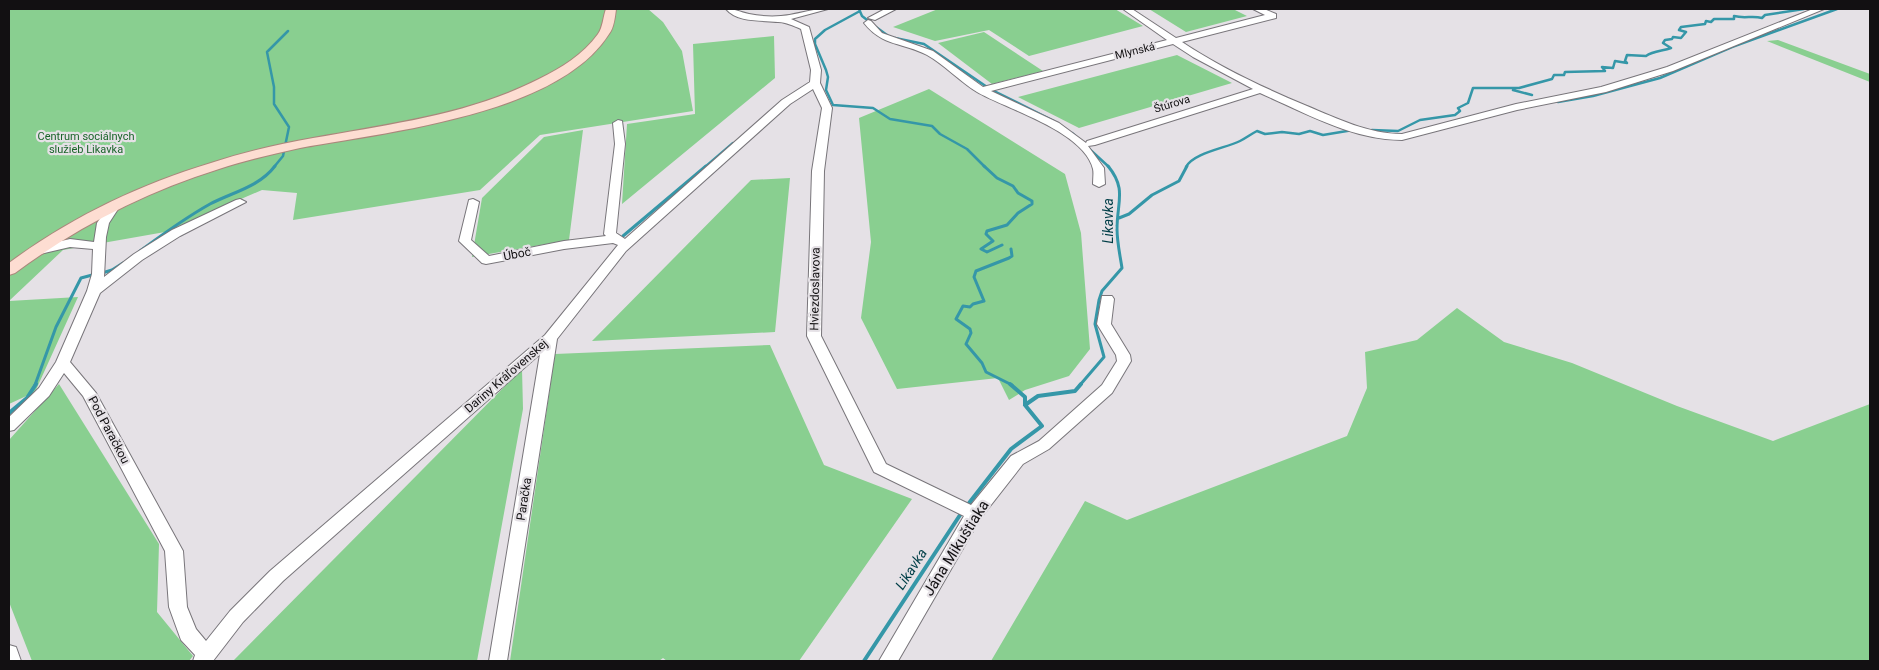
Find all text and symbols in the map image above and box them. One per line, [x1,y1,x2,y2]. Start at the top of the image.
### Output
street label: Mlynská [1114,40,1156,62]
street label: Štúrova [1152,92,1192,116]
park label: Centrum sociálnych služieb Likavka [38,130,134,156]
water label: Likavka [1100,198,1116,244]
street label: Úboč [502,244,532,264]
street label: Hviezdoslavova [807,247,823,331]
street label: Dariny Kráľovenskej [462,336,550,416]
street label: Pod Paračkou [85,394,133,466]
street label: Paračka [514,477,534,521]
street label: Jána Mikuštiaka [919,497,993,599]
water label: Likavka [892,546,930,592]

